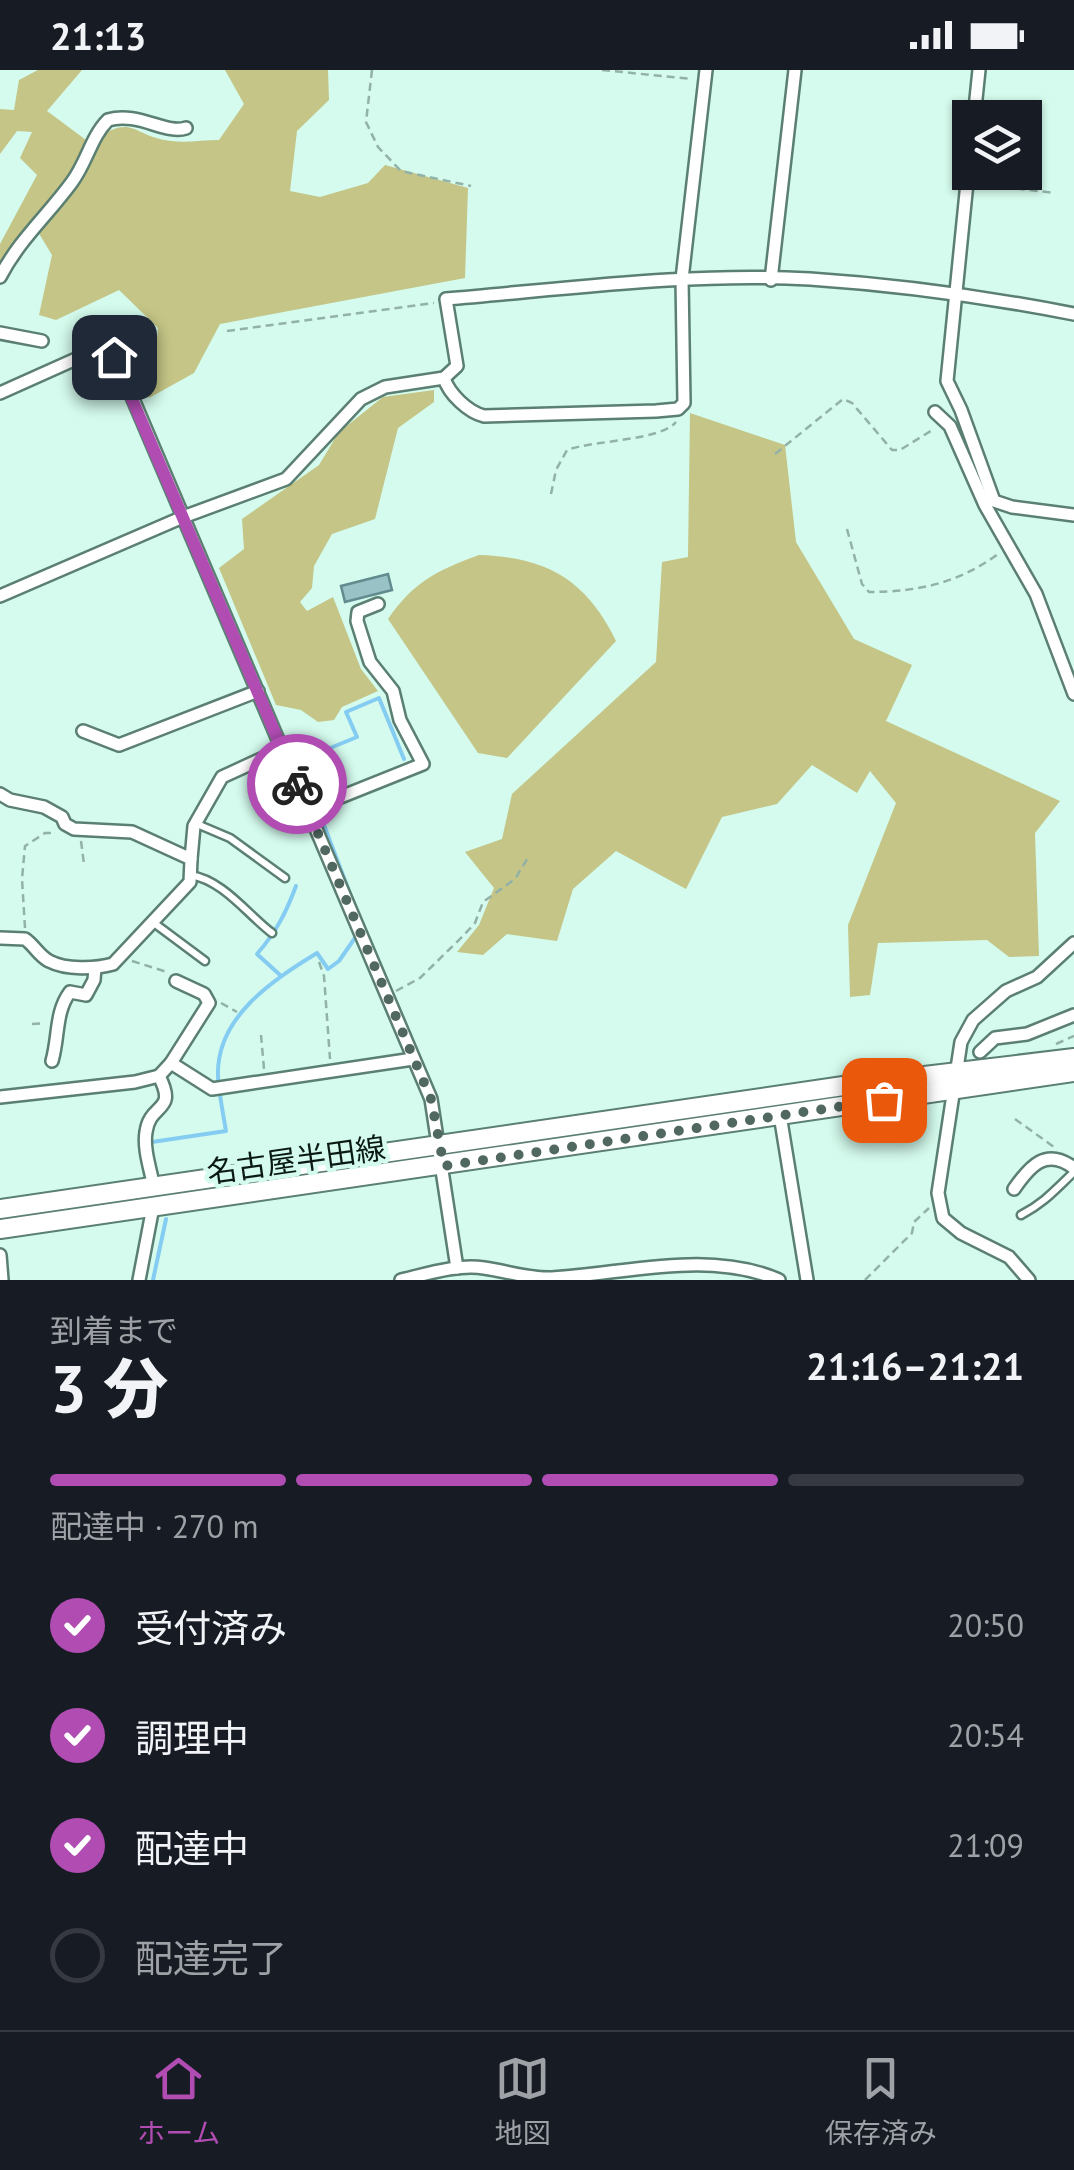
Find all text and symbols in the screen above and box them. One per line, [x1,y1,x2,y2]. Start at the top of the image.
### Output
text: 21:13 [50,11,146,60]
map controls [952,100,1042,190]
button: layers [952,100,1042,190]
pin [72,315,157,400]
icon: home [87,330,142,385]
courier [247,734,347,834]
icon: bike [270,757,325,812]
pin [842,1058,927,1143]
icon: bag [857,1073,912,1128]
street label: 名古屋半田線 [204,1127,388,1191]
text: 到着まで [50,1309,178,1351]
text: 21:16–21:21 [806,1341,1024,1390]
text: 3 分 [50,1346,168,1430]
text: 配達中 · 270 m [50,1505,258,1547]
icon: check [50,1598,105,1653]
text: 受付済み [135,1603,287,1652]
text: 20:50 [947,1604,1024,1646]
icon: check [50,1708,105,1763]
text: 調理中 [135,1713,249,1762]
text: 20:54 [947,1714,1024,1756]
icon: check [50,1818,105,1873]
text: 配達中 [135,1823,249,1872]
text: 21:09 [947,1824,1024,1866]
text: 配達完了 [135,1933,287,1982]
tab: ホーム [137,2051,220,2151]
tab: 地図 [495,2051,551,2151]
tab: 保存済み [825,2051,937,2151]

